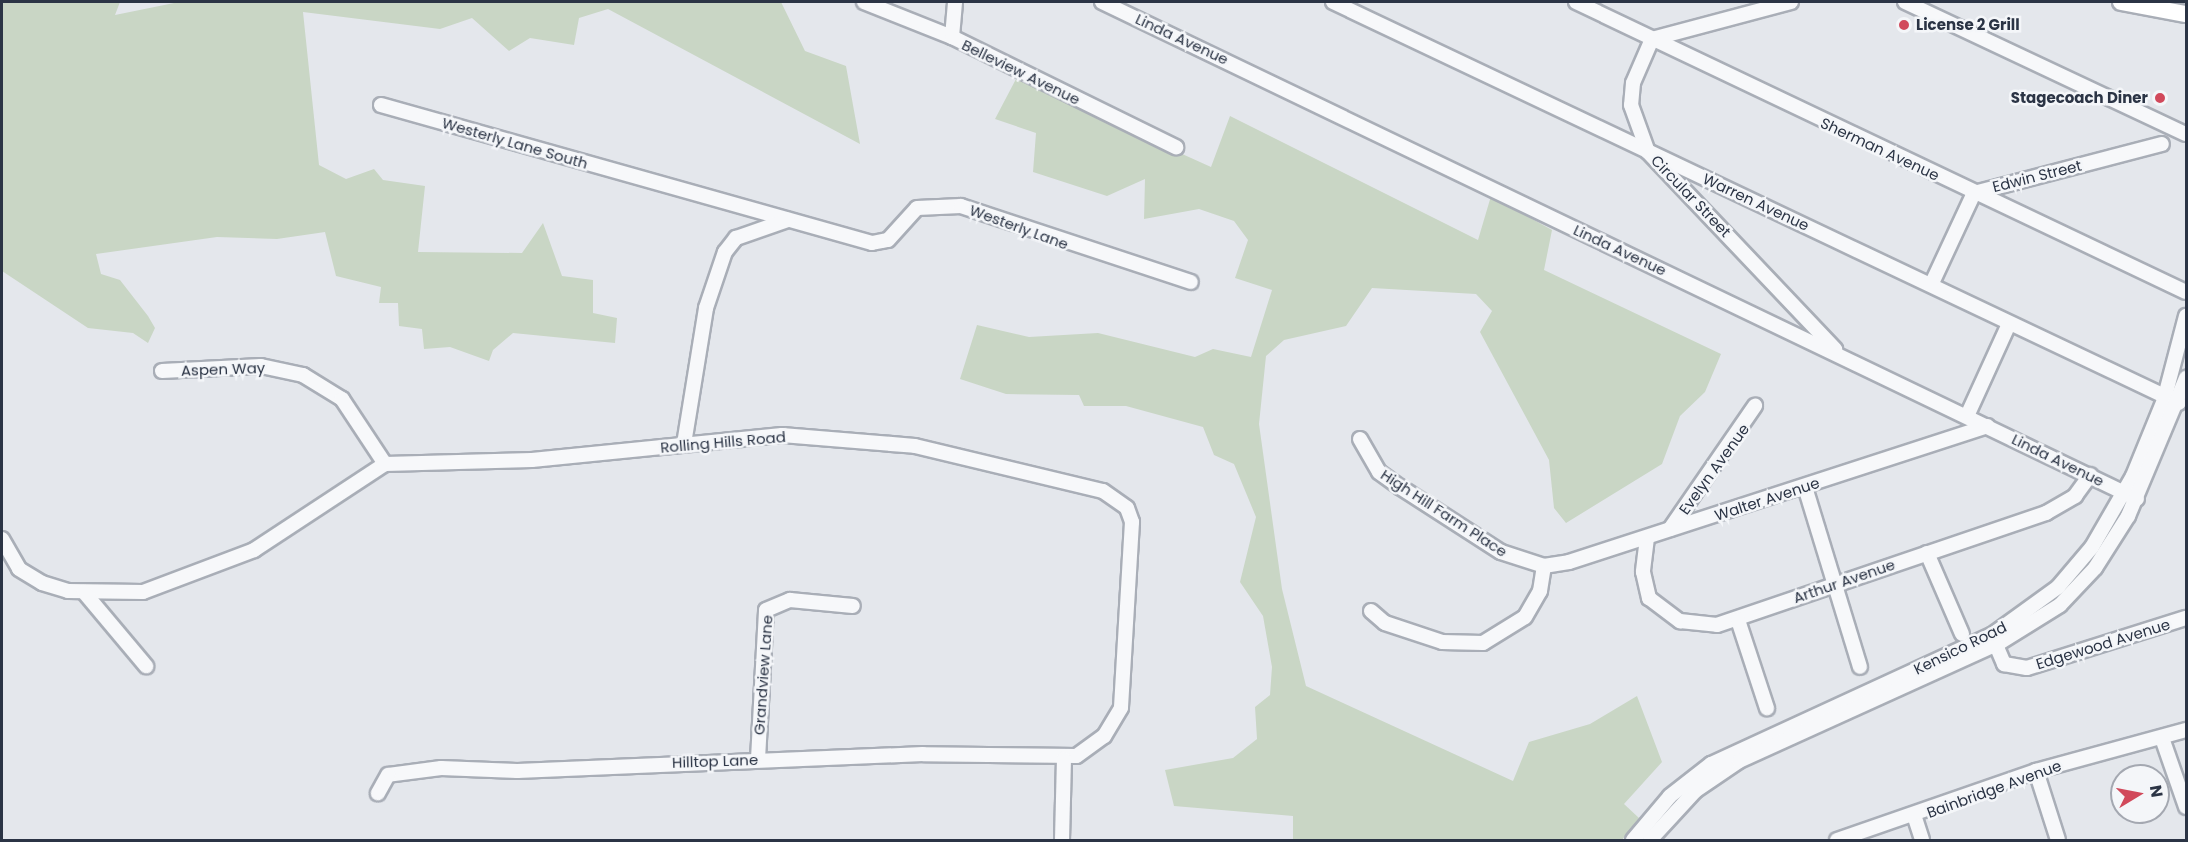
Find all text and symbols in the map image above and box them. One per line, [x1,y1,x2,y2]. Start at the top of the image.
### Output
street label: Linda Avenue [1133,10,1231,68]
place label: License 2 Grill [1916,16,2020,34]
marker: License 2 Grill [1897,18,1911,32]
street label: Belleview Avenue [959,36,1083,108]
place label: Stagecoach Diner [2011,89,2148,107]
marker: Stagecoach Diner [2153,91,2167,105]
street label: Westerly Lane South [440,114,590,172]
street label: Sherman Avenue [1818,114,1942,184]
street label: Circular Street [1647,151,1735,241]
street label: Edwin Street [1991,156,2083,196]
street label: Warren Avenue [1700,170,1812,234]
street label: Westerly Lane [967,201,1071,253]
street label: Linda Avenue [1571,221,1669,279]
street label: Aspen Way [181,359,265,379]
street label: Evelyn Avenue [1675,420,1753,518]
street label: Rolling Hills Road [660,428,786,456]
street label: Linda Avenue [2009,430,2107,490]
street label: High Hill Farm Place [1377,465,1511,561]
street label: Walter Avenue [1712,474,1822,524]
street label: Arthur Avenue [1791,555,1897,607]
street label: Grandview Lane [750,614,776,736]
street label: Edgewood Avenue [2034,615,2172,673]
street label: Kensico Road [1911,618,2009,678]
street label: Hilltop Lane [672,751,758,771]
street label: Bainbridge Avenue [1924,756,2064,822]
north arrow [2110,764,2170,824]
text: N [2144,783,2169,799]

